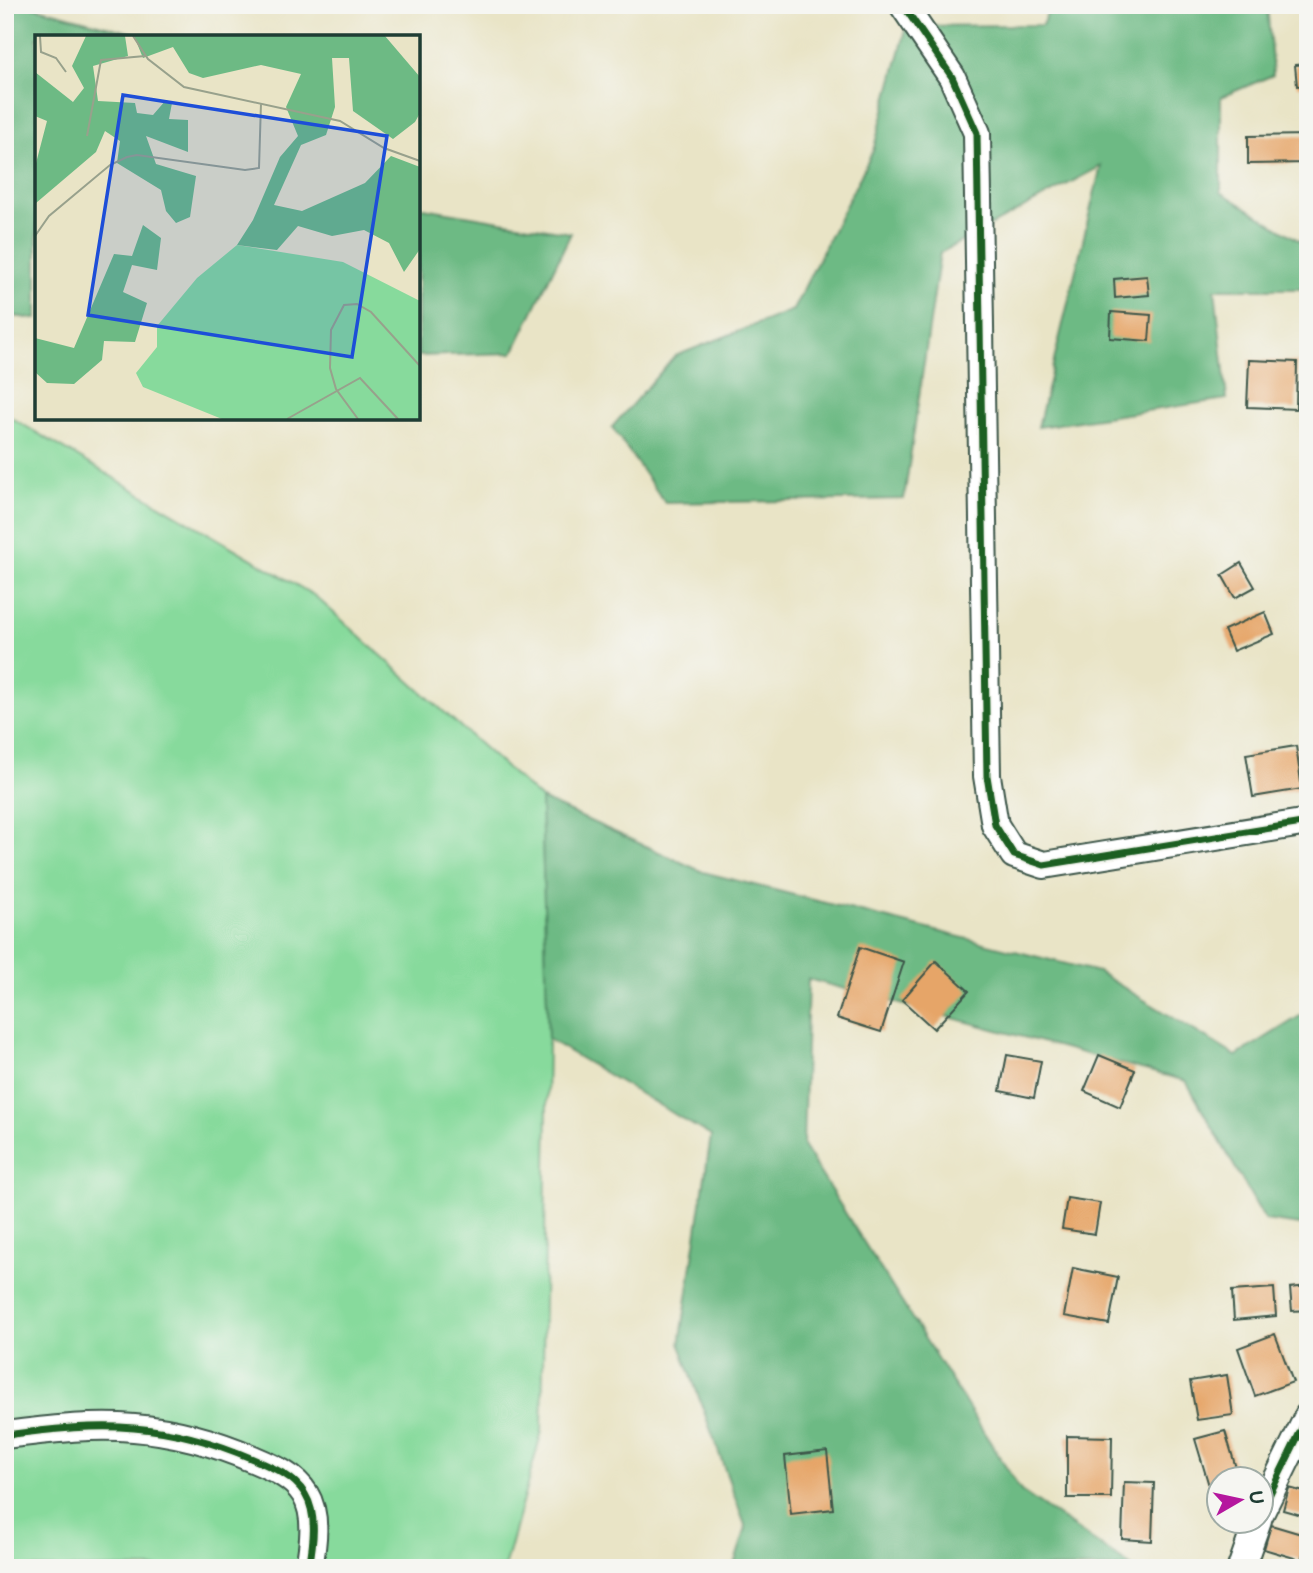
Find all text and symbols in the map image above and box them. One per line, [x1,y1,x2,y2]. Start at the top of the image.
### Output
inset map [35,35,420,420]
north arrow [1204,1464,1274,1534]
text: U [1243,1489,1268,1506]

